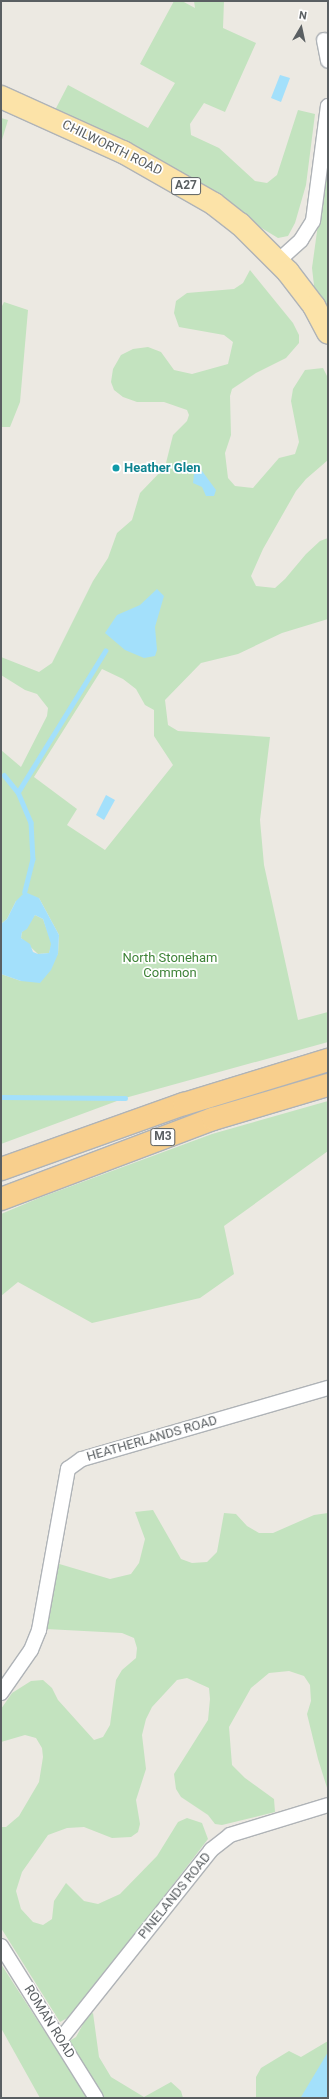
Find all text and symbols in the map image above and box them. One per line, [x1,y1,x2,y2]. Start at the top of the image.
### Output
north arrow [281,8,321,48]
text: N [298,9,308,23]
street label: CHILWORTH ROAD [59,117,165,179]
road number: A27 [171,176,201,196]
place label: Heather Glen [124,460,200,476]
marker: Heather Glen [111,463,121,473]
park label: North Stoneham Common [122,951,218,982]
road number: M3 [150,1127,176,1147]
street label: HEATHERLANDS ROAD [85,1413,219,1465]
street label: PINELANDS ROAD [135,1850,215,1942]
street label: ROMAN ROAD [20,1983,78,2061]

